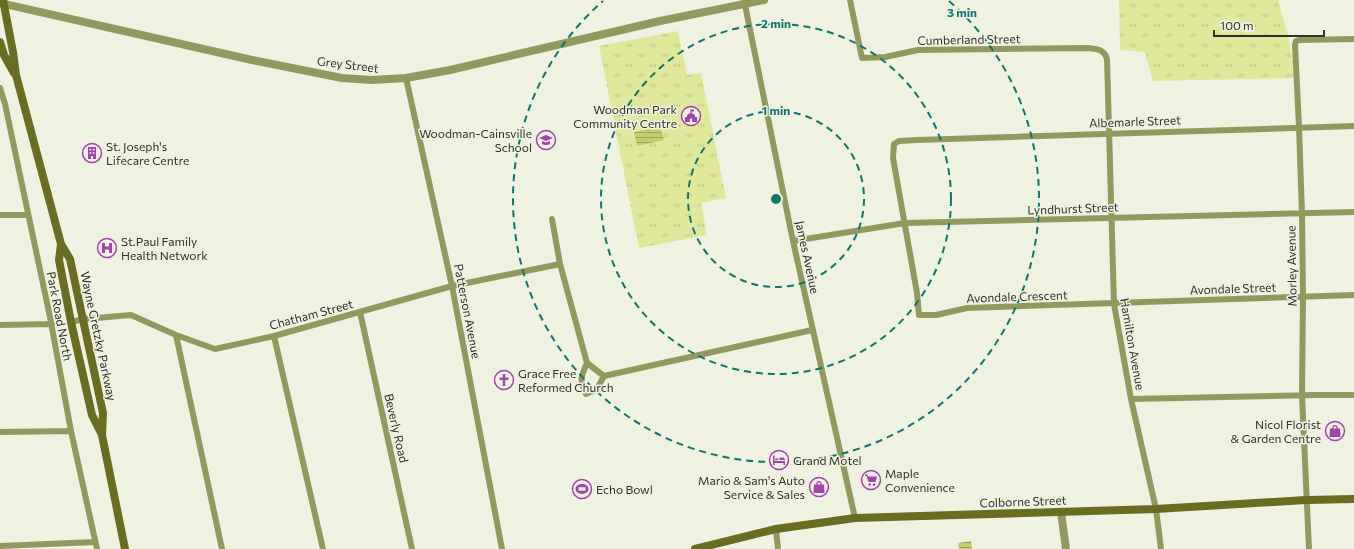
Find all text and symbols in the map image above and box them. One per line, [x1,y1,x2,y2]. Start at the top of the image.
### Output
text: 3 min [947,5,977,19]
scale bar [1214,12,1324,38]
text: 2 min [761,16,791,30]
text: 100 m [1220,18,1254,32]
street label: Cumberland Street [917,31,1021,47]
street label: Grey Street [316,53,380,75]
place label: Woodman Park Community Centre [573,102,677,130]
text: 1 min [762,103,790,117]
public building icon: Woodman Park Community Centre [680,105,702,127]
street label: Albemarle Street [1089,112,1181,130]
place label: Woodman-Cainsville School [419,126,532,154]
school or university icon: Woodman-Cainsville School [535,129,557,151]
place label: St. Joseph's Lifecare Centre [106,139,189,167]
building icon: St. Joseph's Lifecare Centre [81,142,103,164]
centre of rings [769,192,783,206]
street label: Lyndhurst Street [1027,199,1119,217]
street label: James Avenue [792,219,823,295]
street label: Morley Avenue [1283,225,1299,307]
place label: St.Paul Family Health Network [121,234,208,262]
hospital icon: St.Paul Family Health Network [96,237,118,259]
street label: Patterson Avenue [452,262,484,360]
street label: Park Road North [44,270,76,362]
street label: Wayne Gretzky Parkway [78,270,120,402]
street label: Avondale Street [1189,279,1277,297]
street label: Avondale Crescent [966,287,1068,305]
street label: Chatham Street [268,296,354,332]
street label: Hamilton Avenue [1118,297,1148,391]
place label: Grace Free Reformed Church [518,366,614,394]
church icon: Grace Free Reformed Church [493,369,515,391]
street label: Beverly Road [382,392,412,464]
place label: Nicol Florist & Garden Centre [1231,417,1321,445]
shop icon: Nicol Florist & Garden Centre [1324,420,1346,442]
hotel icon: Grand Motel [768,449,790,471]
place label: Grand Motel [793,453,862,467]
place label: Maple Convenience [885,466,955,494]
supermarket icon: Maple Convenience [860,469,882,491]
place label: Mario & Sam's Auto Service & Sales [698,473,805,501]
shop icon: Mario & Sam's Auto Service & Sales [808,476,830,498]
sports icon: Echo Bowl [571,478,593,500]
place label: Echo Bowl [596,482,653,496]
street label: Colborne Street [979,492,1067,510]

